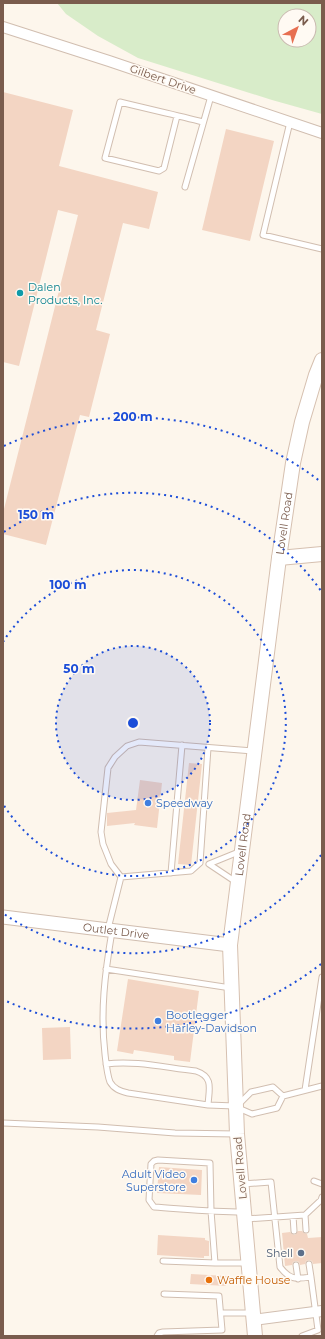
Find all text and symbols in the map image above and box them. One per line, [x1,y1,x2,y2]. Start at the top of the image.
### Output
north arrow [277,8,317,48]
text: N [296,12,312,29]
street label: Gilbert Drive [128,61,198,97]
place label: Dalen Products, Inc. [28,280,102,307]
marker: Dalen Products, Inc. [15,288,25,298]
text: 200 m [113,409,153,424]
street label: Lovell Road [273,491,296,556]
text: 150 m [18,507,54,522]
text: 100 m [50,577,86,592]
text: 50 m [63,661,95,676]
centre of rings [126,716,140,730]
place label: Speedway [156,796,213,810]
marker: Speedway [143,798,153,808]
street label: Lovell Road [232,812,254,877]
street label: Outlet Drive [82,920,151,942]
place label: Bootlegger Harley-Davidson [166,1008,257,1035]
marker: Bootlegger Harley-Davidson [153,1016,163,1026]
street label: Lovell Road [230,1136,250,1200]
place label: Adult Video Superstore [122,1167,186,1194]
marker: Adult Video Superstore [189,1175,199,1185]
place label: Shell [266,1246,293,1260]
marker: Shell [296,1248,306,1258]
place label: Waffle House [217,1273,291,1287]
marker: Waffle House [204,1275,214,1285]

